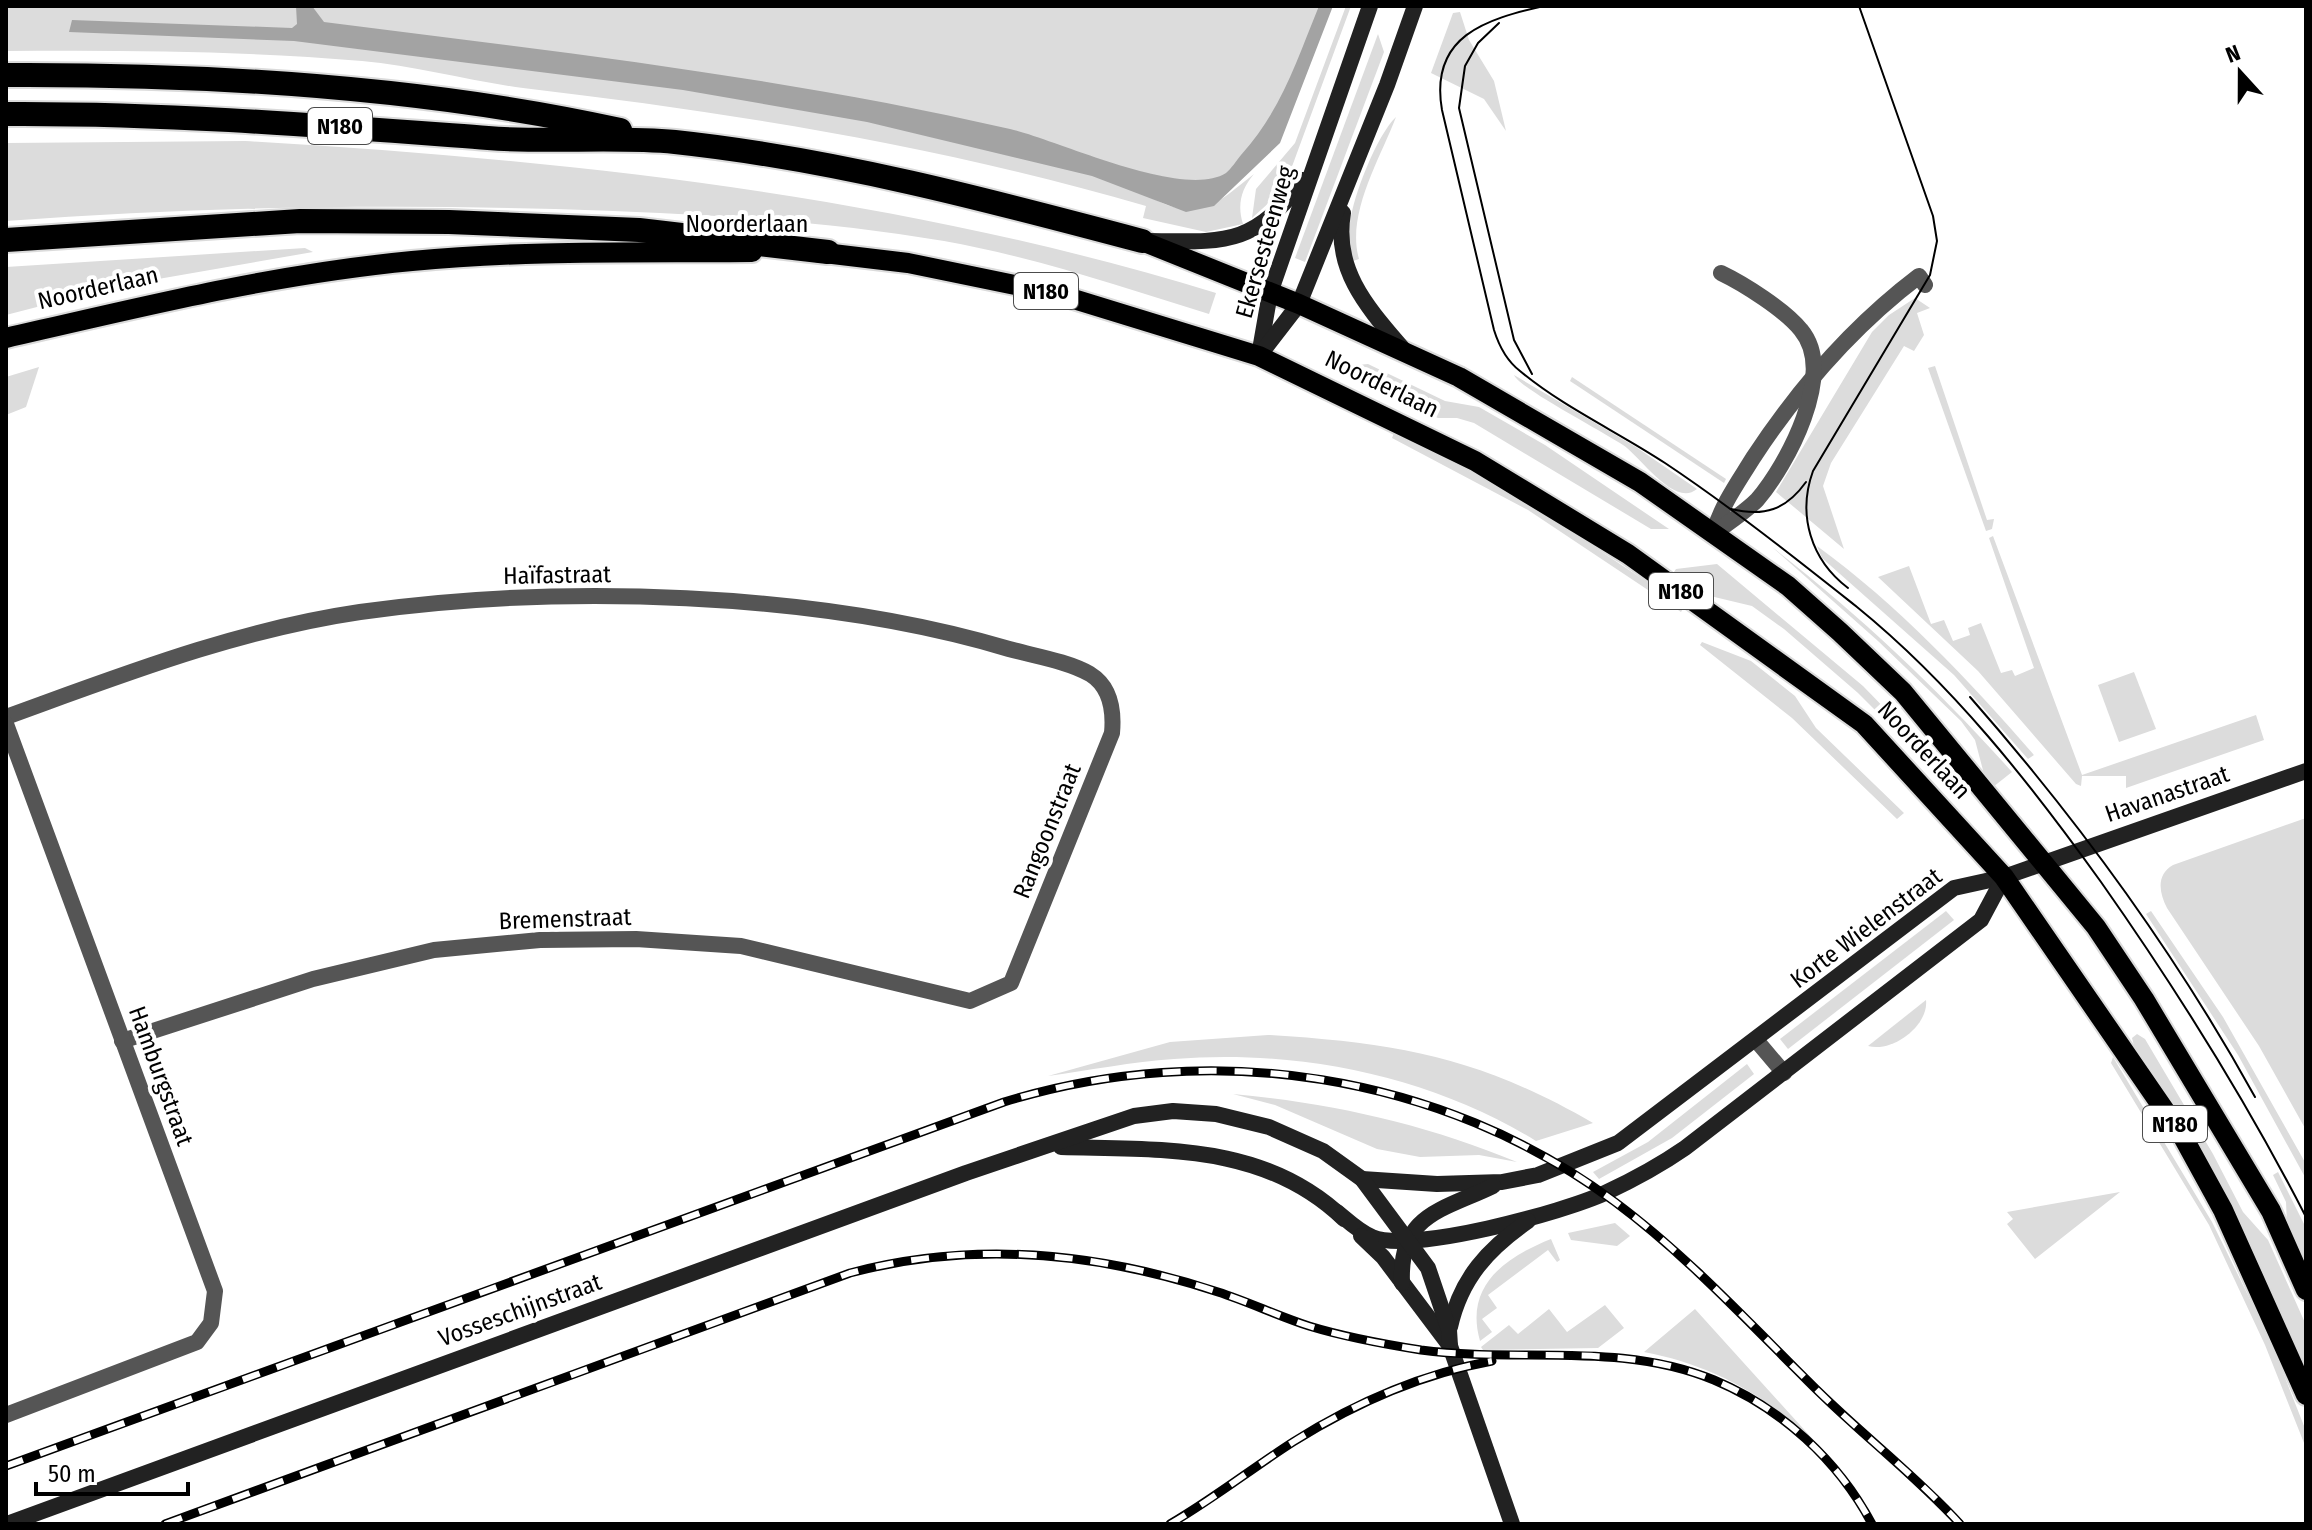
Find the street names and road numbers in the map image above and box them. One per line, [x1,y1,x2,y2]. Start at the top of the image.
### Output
road number: N180 [308,108,372,144]
street label: Ekersesteenweg [1230,162,1300,321]
street label: Noorderlaan [686,210,808,238]
street label: Noorderlaan [35,261,161,315]
road number: N180 [1014,273,1078,309]
street label: Noorderlaan [1321,344,1443,424]
street label: Haïfastraat [503,560,611,590]
road number: N180 [1649,573,1713,609]
street label: Noorderlaan [1872,696,1976,804]
street label: Rangoonstraat [1007,759,1087,903]
street label: Havanastraat [2101,760,2233,828]
street label: Korte Wielenstraat [1785,862,1947,994]
street label: Bremenstraat [498,903,632,935]
street label: Hamburgstraat [123,1003,199,1150]
road number: N180 [2143,1106,2207,1142]
street label: Vosseschijnstraat [435,1268,605,1352]

